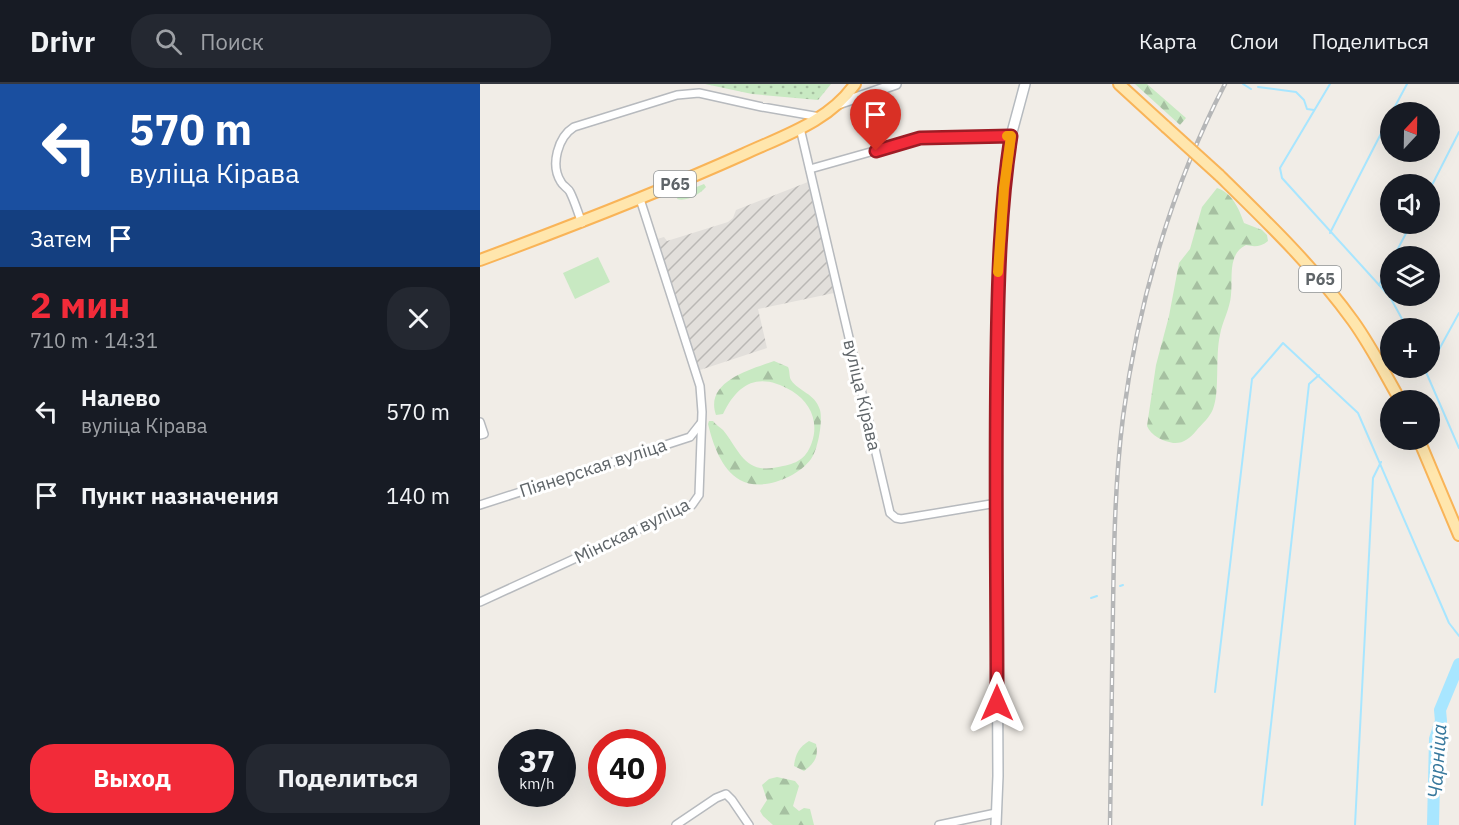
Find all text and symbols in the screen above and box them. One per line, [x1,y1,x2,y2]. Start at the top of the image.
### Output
search box [131,14,551,68]
text: Drivr [30,23,95,60]
icon: search [152,25,185,58]
text: Поиск [200,27,264,56]
text: Карта [1139,27,1197,55]
text: Слои [1230,27,1279,55]
text: Поделиться [1312,27,1429,55]
pin [850,89,901,151]
icon: arrive [859,98,892,131]
text: 570 m [129,102,252,157]
north arrow [1380,102,1440,162]
map controls [1380,102,1440,450]
icon: left [30,108,108,186]
text: вуліца Кірава [129,155,300,190]
road number: Р65 [654,171,696,197]
button: sound [1380,174,1440,234]
icon: arrive [104,222,137,255]
text: Затем [30,224,92,253]
button: layers [1380,246,1440,306]
road number: Р65 [1299,266,1341,292]
text: 2 мин [30,281,130,328]
button: close [387,287,450,350]
button: + [1380,318,1440,378]
text: 710 m · 14:31 [30,327,158,354]
street label: вуліца Кірава [838,337,887,453]
text: Налево [81,383,160,412]
button: − [1380,390,1440,450]
icon: left [30,395,63,428]
text: 570 m [386,397,450,426]
text: вуліца Кірава [81,412,207,439]
street label: Піянерская вуліца [516,433,670,502]
icon: arrive [30,479,63,512]
text: Пункт назначения [81,481,279,510]
text: 140 m [386,481,450,510]
street label: Мінская вуліца [570,493,694,568]
position arrow [965,671,1029,735]
water label: Чарніца [1420,723,1453,799]
speed limit sign: 40 [588,729,666,807]
text: 37 [519,741,555,780]
button: Выход [30,744,234,813]
button: Поделиться [246,744,450,813]
text: km/h [519,774,555,793]

